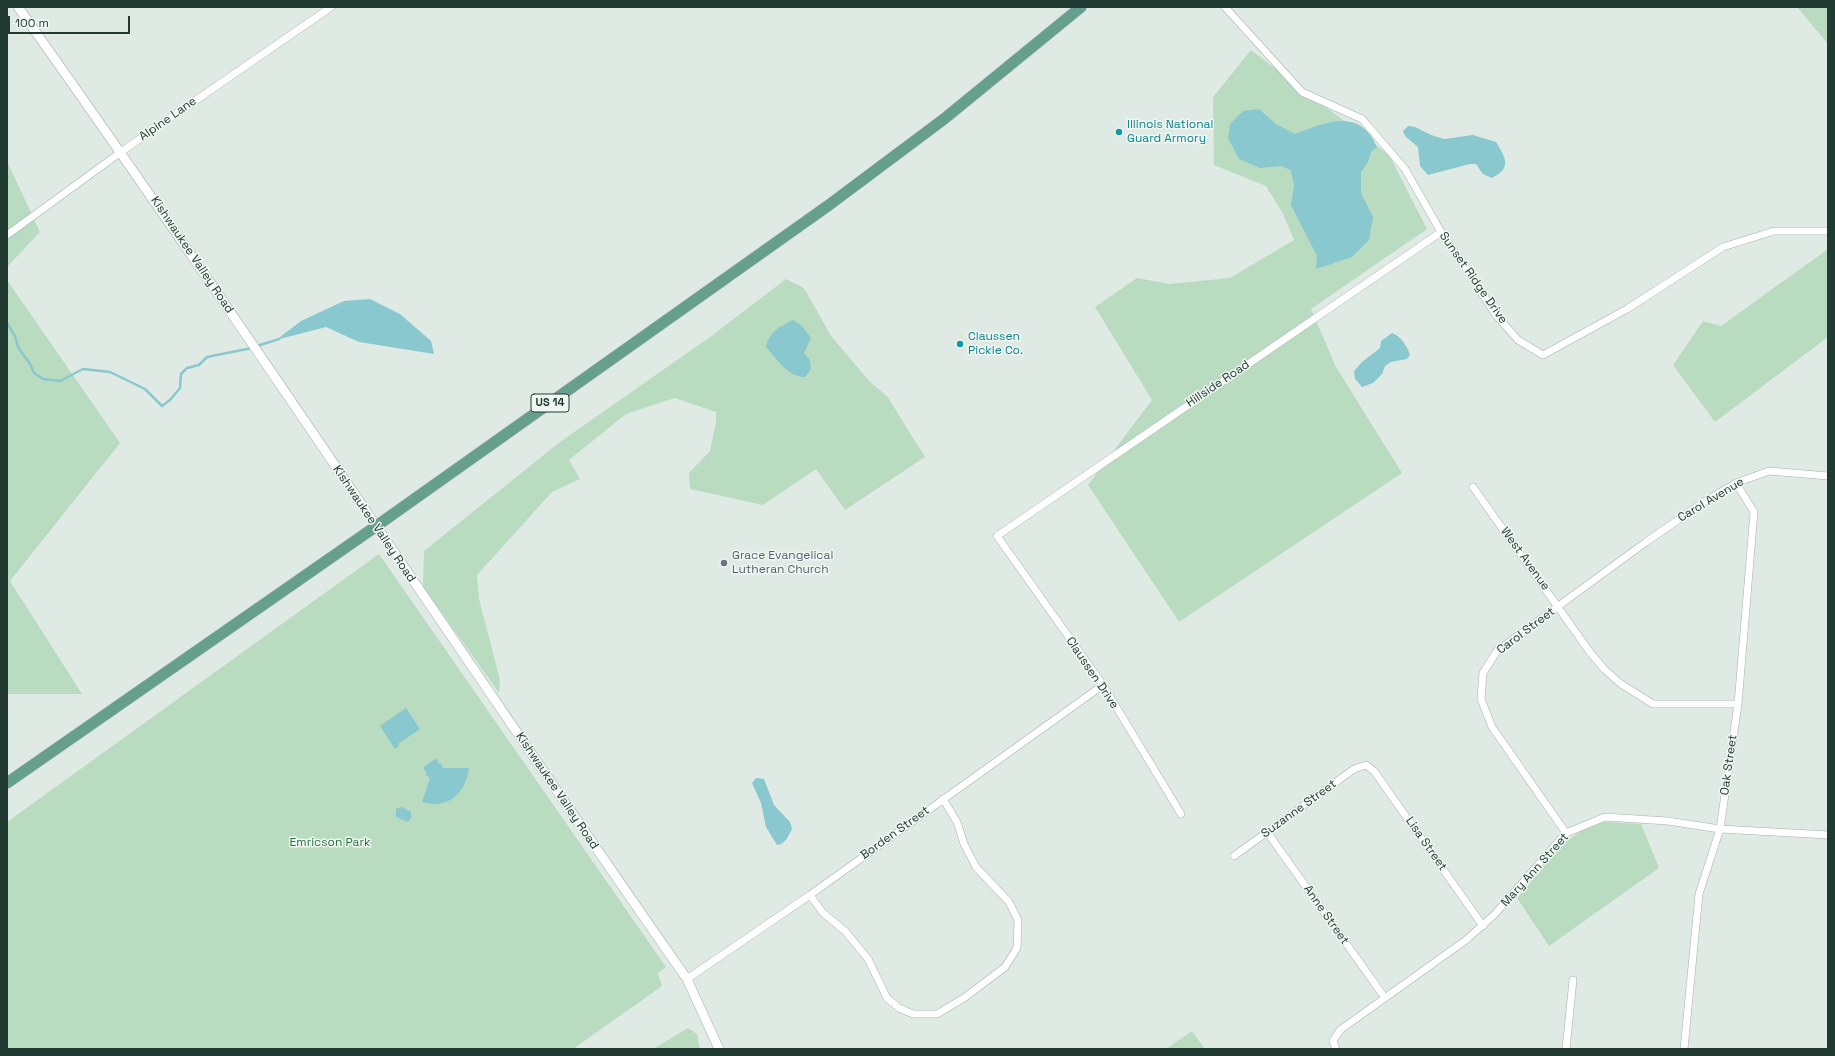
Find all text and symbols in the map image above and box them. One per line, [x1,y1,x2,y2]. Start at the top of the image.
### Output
scale bar [10,8,132,34]
text: 100 m [15,15,49,31]
street label: Alpine Lane [137,94,199,144]
place label: Illinois National Guard Armory [1127,118,1213,146]
marker: Illinois National Guard Armory [1114,127,1124,137]
street label: Kishwaukee Valley Road [148,194,236,316]
street label: Sunset Ridge Drive [1436,229,1510,327]
place label: Claussen Pickle Co. [968,330,1023,358]
marker: Claussen Pickle Co. [955,339,965,349]
street label: Hillside Road [1184,358,1252,410]
road number: US 14 [531,394,569,412]
street label: Kishwaukee Valley Road [330,463,418,585]
street label: Carol Avenue [1675,475,1747,525]
street label: West Avenue [1497,525,1553,593]
place label: Grace Evangelical Lutheran Church [732,549,833,577]
marker: Grace Evangelical Lutheran Church [719,558,729,568]
street label: Carol Street [1494,604,1558,658]
street label: Claussen Drive [1063,634,1121,712]
street label: Kishwaukee Valley Road [513,730,601,852]
street label: Oak Street [1718,734,1740,796]
street label: Suzanne Street [1259,777,1339,841]
street label: Borden Street [858,803,932,863]
street label: Lisa Street [1402,814,1450,874]
street label: Mary Ann Street [1498,830,1572,910]
park label: Emricson Park [290,836,370,850]
street label: Anne Street [1300,883,1352,947]

